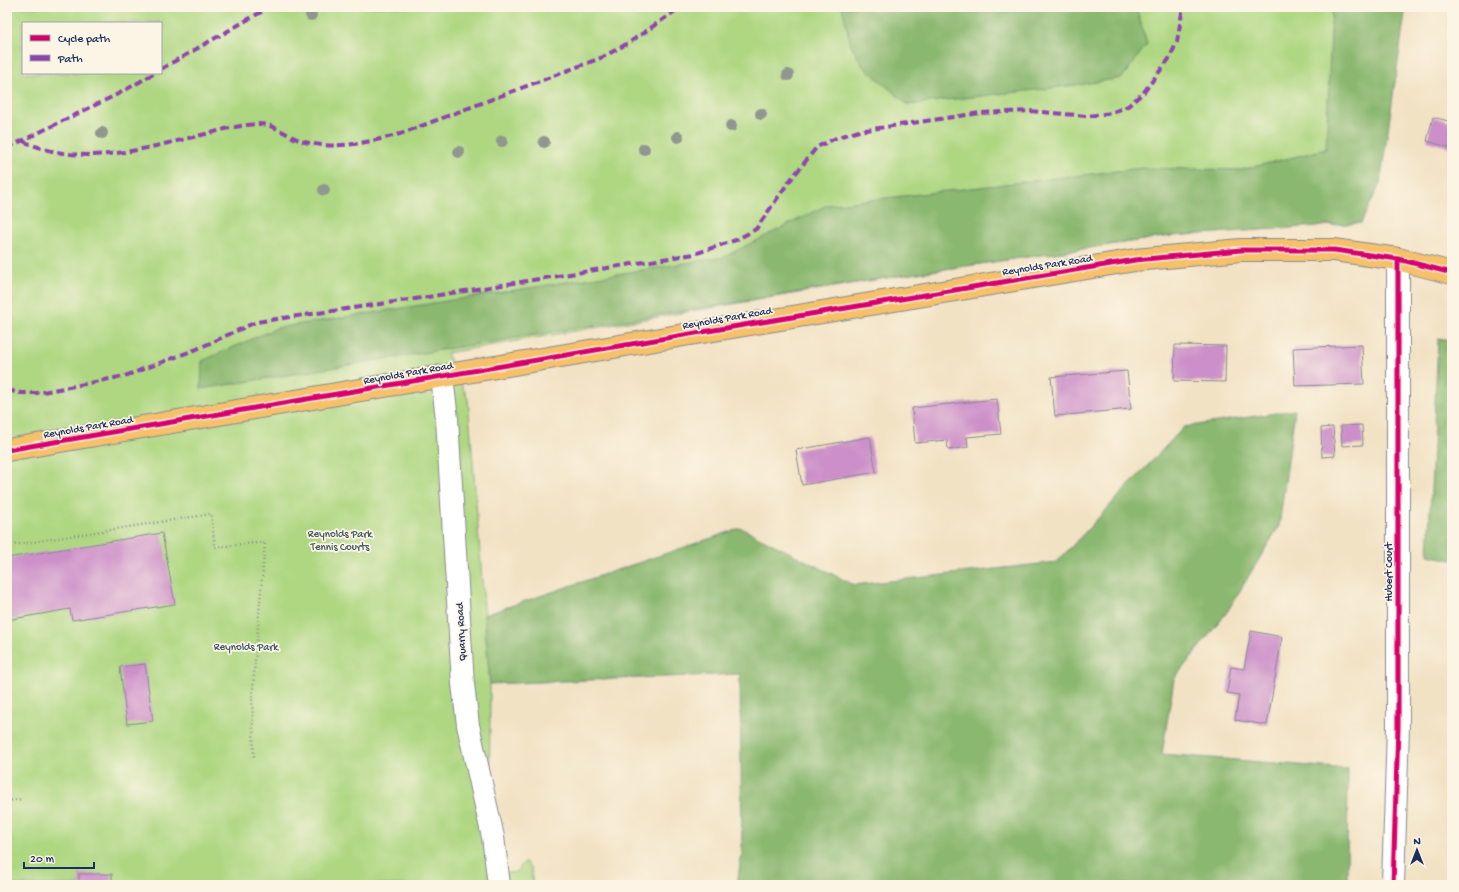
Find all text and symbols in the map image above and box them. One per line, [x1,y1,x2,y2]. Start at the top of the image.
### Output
legend [22,22,162,74]
text: Cycle path [58,33,111,47]
text: Path [57,53,83,67]
street label: Reynolds Park Road [1001,253,1095,279]
street label: Reynolds Park Road [682,305,775,333]
street label: Reynolds Park Road [363,360,456,388]
street label: Reynolds Park Road [43,414,136,442]
park label: Reynolds Park Tennis Courts [308,529,373,554]
street label: Hubert Court [1384,541,1396,602]
street label: Quarry Road [454,601,470,661]
park label: Reynolds Park [214,642,279,654]
north arrow [1397,830,1437,870]
text: N [1413,836,1421,848]
scale bar [24,844,94,870]
text: 20 m [30,853,55,867]

